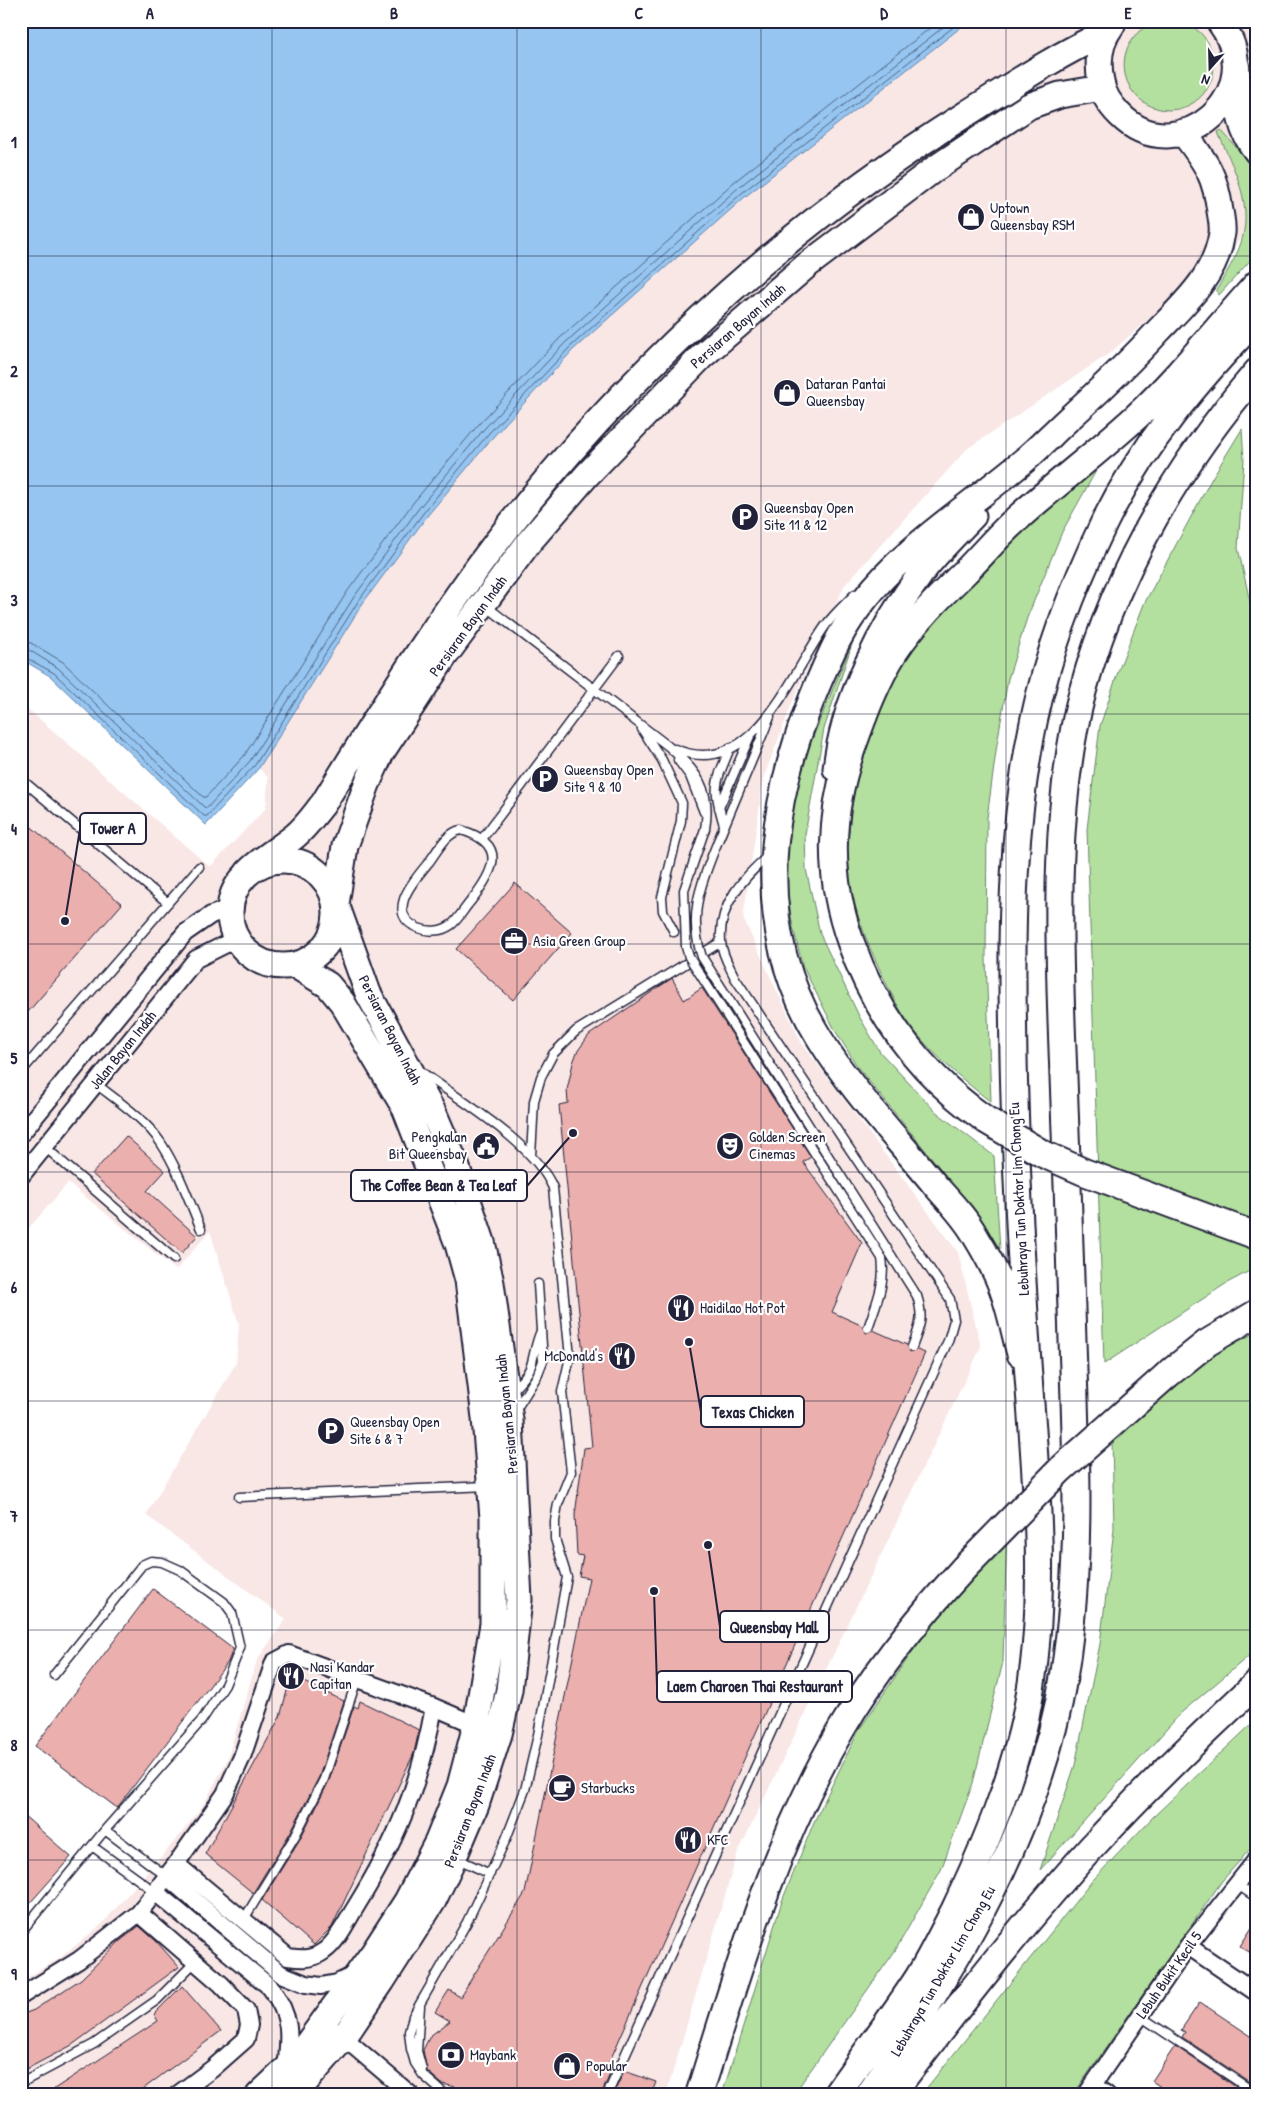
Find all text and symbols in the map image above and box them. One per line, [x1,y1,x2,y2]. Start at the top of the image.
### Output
text: A [146,2,154,24]
text: B [390,2,398,24]
text: C [635,2,644,24]
text: D [880,2,888,24]
text: E [1124,2,1132,24]
north arrow [1186,42,1236,92]
text: N [1198,70,1212,91]
text: 1 [11,131,17,153]
place label: Uptown Queensbay RSM [990,197,1075,235]
shop icon: Uptown Queensbay RSM [956,202,986,232]
street label: Persiaran Bayan Indah [685,278,790,373]
text: 2 [10,360,18,382]
place label: Dataran Pantai Queensbay [806,373,886,411]
shop icon: Dataran Pantai Queensbay [772,378,802,408]
place label: Queensbay Open Site 11 & 12 [764,497,854,535]
parking icon: Queensbay Open Site 11 & 12 [730,502,760,532]
street label: Persiaran Bayan Indah [424,571,511,680]
text: 3 [10,589,18,611]
place label: Queensbay Open Site 9 & 10 [564,759,654,797]
parking icon: Queensbay Open Site 9 & 10 [530,764,560,794]
callout: Tower A [80,813,146,844]
text: Tower A [89,817,136,839]
text: 4 [11,818,17,840]
office icon: Asia Green Group [499,926,529,956]
place label: Asia Green Group [533,930,626,951]
street label: Persiaran Bayan Indah [354,971,427,1088]
street label: Jalan Bayan Indah [84,1006,161,1094]
text: 5 [11,1047,18,1069]
street label: Lebuhraya Tun Doktor Lim Chong Eu [1003,1102,1034,1296]
place label: Pengkalan Bit Queensbay [389,1126,467,1164]
place label: Golden Screen Cinemas [749,1126,826,1164]
public building icon: Pengkalan Bit Queensbay [471,1131,501,1161]
theatre icon: Golden Screen Cinemas [715,1131,745,1161]
callout: The Coffee Bean & Tea Leaf [351,1170,527,1201]
text: The Coffee Bean & Tea Leaf [360,1174,517,1196]
text: 6 [11,1276,18,1298]
restaurant icon: Haidilao Hot Pot [666,1293,696,1323]
place label: Haidilao Hot Pot [700,1297,786,1318]
restaurant icon: McDonald's [607,1341,637,1371]
place label: McDonald's [544,1345,603,1366]
street label: Persiaran Bayan Indah [490,1353,523,1475]
callout: Texas Chicken [701,1396,804,1427]
text: Texas Chicken [711,1401,794,1423]
place label: Queensbay Open Site 6 & 7 [350,1411,440,1449]
parking icon: Queensbay Open Site 6 & 7 [316,1416,346,1446]
text: 7 [9,1505,18,1527]
callout: Queensbay Mall [720,1611,829,1642]
text: Queensbay Mall [729,1616,820,1639]
place label: Nasi Kandar Capitan [310,1656,375,1694]
restaurant icon: Nasi Kandar Capitan [276,1661,306,1691]
callout: Laem Charoen Thai Restaurant [657,1671,852,1702]
text: Laem Charoen Thai Restaurant [667,1675,843,1697]
text: 8 [11,1734,18,1756]
street label: Persiaran Bayan Indah [438,1751,501,1871]
cafe icon: Starbucks [547,1773,577,1803]
place label: Starbucks [581,1777,635,1798]
restaurant icon: KFC [673,1825,703,1855]
place label: KFC [707,1829,729,1850]
street label: Lebuhraya Tun Doktor Lim Chong Eu [885,1882,1000,2060]
street label: Lebuh Bukit Kecil 5 [1131,1926,1207,2023]
text: 9 [11,1963,17,1985]
bank icon: Maybank [436,2040,466,2070]
place label: Maybank [470,2044,516,2065]
shop icon: Popular [552,2051,582,2081]
place label: Popular [586,2055,628,2076]

